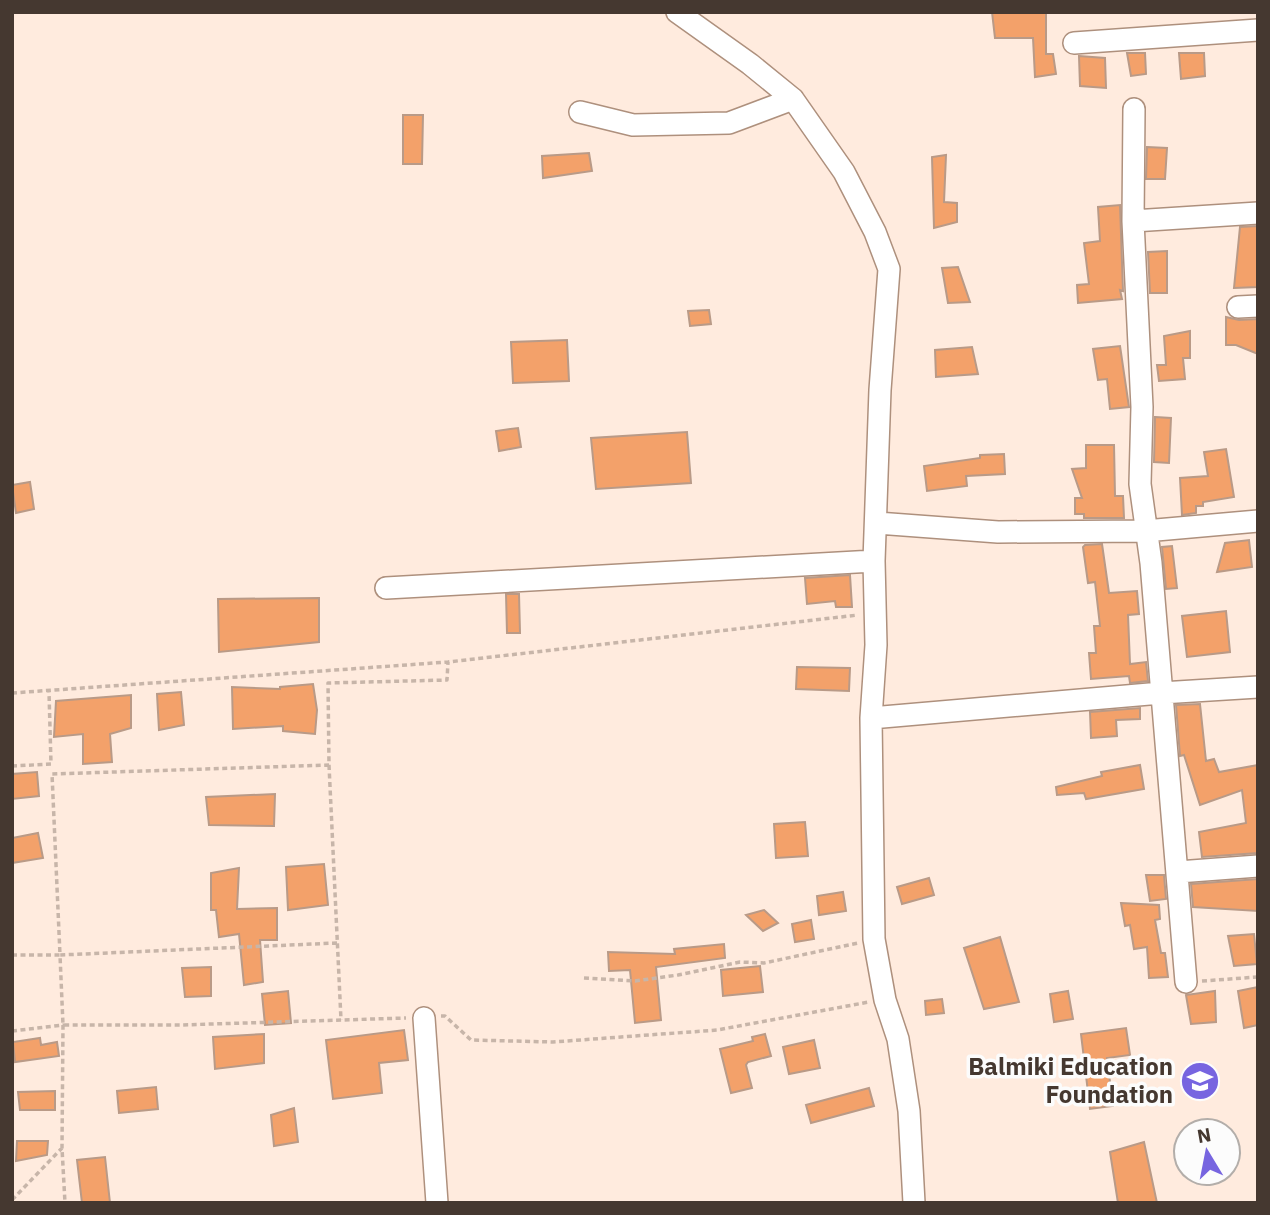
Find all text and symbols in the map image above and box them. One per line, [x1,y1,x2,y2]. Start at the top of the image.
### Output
place label: Balmiki Education Foundation [968,1050,1173,1110]
school or university icon: Balmiki Education Foundation [1179,1060,1221,1102]
north arrow [1172,1117,1242,1187]
text: N [1195,1122,1213,1148]

